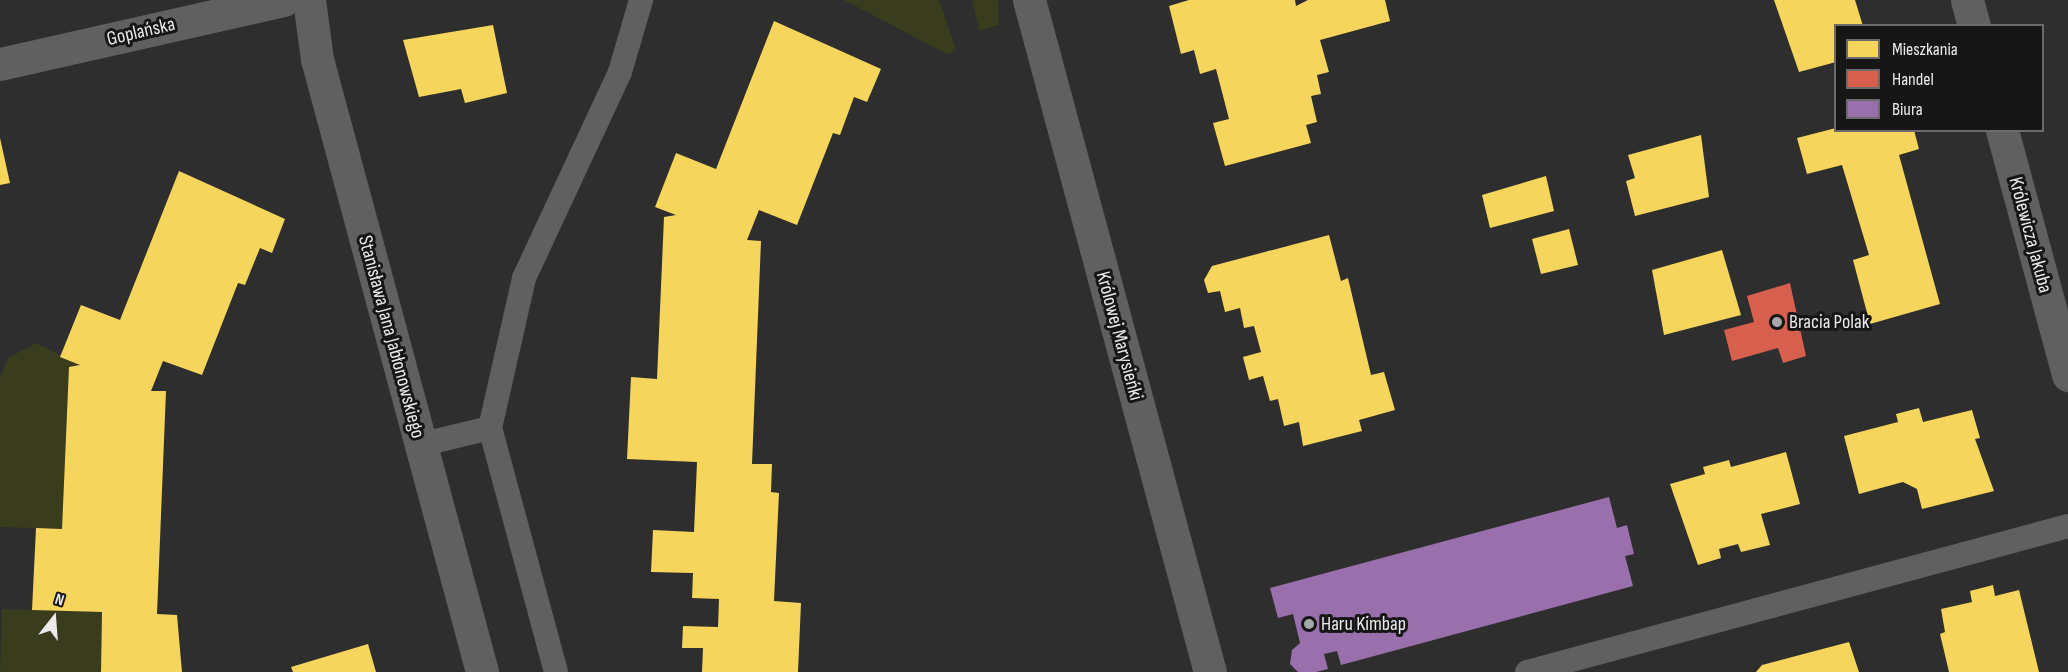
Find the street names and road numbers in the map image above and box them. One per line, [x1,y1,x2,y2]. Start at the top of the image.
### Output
street label: Goplańska [105,13,177,51]
street label: Królewicza Jakuba [2003,174,2057,296]
street label: Stanisława Jana Jabłonowskiego [352,233,430,441]
street label: Królowej Marysieńki [1090,269,1148,403]

